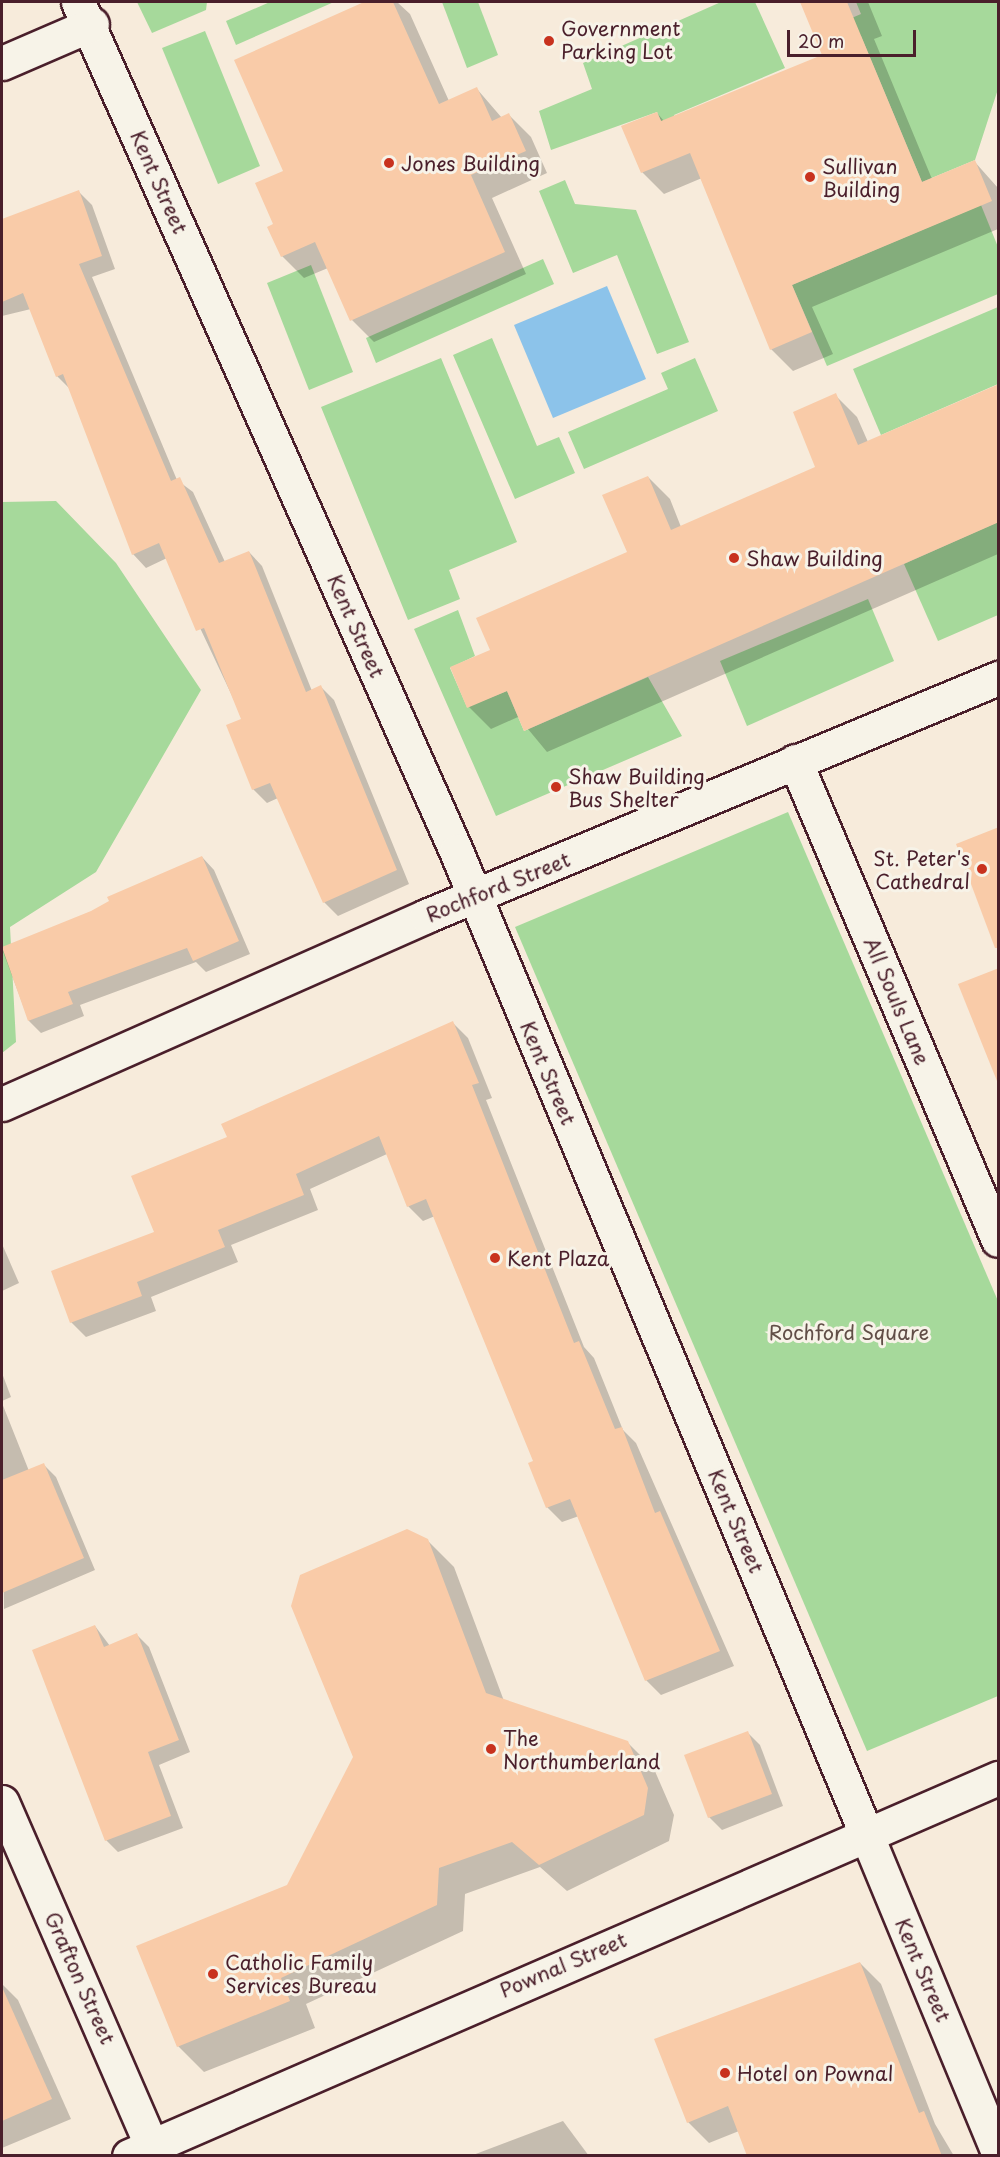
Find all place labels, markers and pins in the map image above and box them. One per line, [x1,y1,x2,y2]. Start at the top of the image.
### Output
place label: Government Parking Lot [561,17,680,64]
marker: Government Parking Lot [542,34,556,48]
place label: Jones Building [401,151,541,175]
place label: Sullivan Building [822,154,900,201]
marker: Jones Building [382,156,396,170]
marker: Sullivan Building [803,170,817,184]
place label: Shaw Building [746,546,884,570]
marker: Shaw Building [727,551,741,565]
place label: Shaw Building Bus Shelter [568,764,706,811]
marker: Shaw Building Bus Shelter [549,780,563,794]
place label: St. Peter's Cathedral [874,846,970,893]
marker: St. Peter's Cathedral [975,862,989,876]
place label: Kent Plaza [507,1246,609,1270]
marker: Kent Plaza [488,1251,502,1265]
place label: The Northumberland [503,1726,660,1773]
marker: The Northumberland [484,1742,498,1756]
place label: Catholic Family Services Bureau [225,1950,378,1997]
marker: Catholic Family Services Bureau [206,1967,220,1981]
place label: Hotel on Pownal [737,2061,893,2085]
marker: Hotel on Pownal [718,2066,732,2080]

